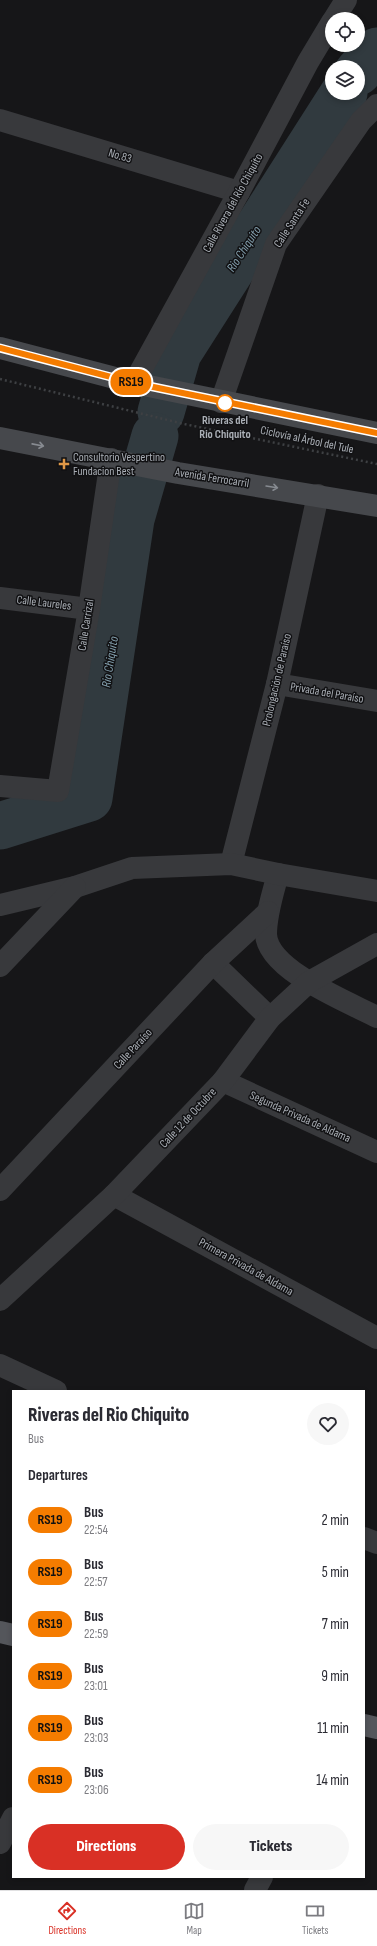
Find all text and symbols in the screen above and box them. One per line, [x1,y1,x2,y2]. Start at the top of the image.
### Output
map controls [325,12,365,100]
button: locate [325,12,365,52]
button: layers [325,60,365,100]
street label: No.83 [107,145,133,167]
street label: Calle Rivera del Río Chiquito [200,151,266,255]
street label: Calle Santa Fe [271,195,314,250]
water label: Rio Chiquito [223,222,265,275]
line badge: RS19 [103,369,159,395]
text: RS19 [118,373,144,390]
marker: Riveras del Rio Chiquito [216,394,234,412]
place label: Riveras del Rio Chiquito [199,413,251,442]
street label: Ciclovía al Árbol del Tule [259,423,355,457]
one-way arrow [31,442,44,450]
place label: Consultorio Vespertino Fundacion Best [73,450,165,479]
marker: Consultorio Vespertino Fundacion Best [58,458,70,470]
street label: Avenida Ferrocarril [173,465,250,491]
one-way arrow [265,483,278,491]
street label: Calle Laureles [16,592,72,614]
street label: Calle Carrizal [75,598,97,652]
street label: Prolongación de Paraíso [259,632,295,728]
water label: Rio Chiquito [98,635,122,689]
street label: Privada del Paraíso [289,679,365,707]
street label: Calle Paraíso [110,1025,156,1073]
street label: Calle 12 de Octubre [156,1085,220,1151]
street label: Segunda Privada de Aldama [247,1088,353,1146]
street label: Primera Privada de Aldama [196,1235,296,1299]
button: heart [307,1403,349,1445]
text: Riveras del Rio Chiquito [28,1404,189,1427]
text: Bus [28,1431,44,1447]
text: Departures [28,1466,88,1485]
text: Bus [84,1503,103,1522]
text: RS19 [37,1511,63,1528]
text: 2 min [322,1511,349,1530]
text: 22:54 [84,1522,108,1538]
text: Bus [84,1555,103,1574]
text: RS19 [37,1563,63,1580]
text: 5 min [322,1563,349,1582]
text: 22:57 [84,1574,108,1590]
text: Bus [84,1607,103,1626]
text: RS19 [37,1615,63,1632]
text: 7 min [322,1615,349,1634]
text: 22:59 [84,1626,108,1642]
text: Bus [84,1659,103,1678]
text: RS19 [37,1667,63,1684]
text: 9 min [321,1667,349,1686]
text: 23:01 [84,1678,108,1694]
text: Bus [84,1711,103,1730]
text: RS19 [37,1719,63,1736]
text: 11 min [317,1719,349,1738]
text: 23:03 [84,1730,109,1746]
text: Bus [84,1763,103,1782]
text: RS19 [37,1771,63,1788]
text: 14 min [316,1771,349,1790]
text: 23:06 [84,1782,109,1798]
button: Directions [28,1824,185,1870]
button: Tickets [193,1824,349,1870]
tab: Directions [48,1900,86,1937]
tab: Map [183,1900,205,1937]
tab: Tickets [302,1900,329,1937]

